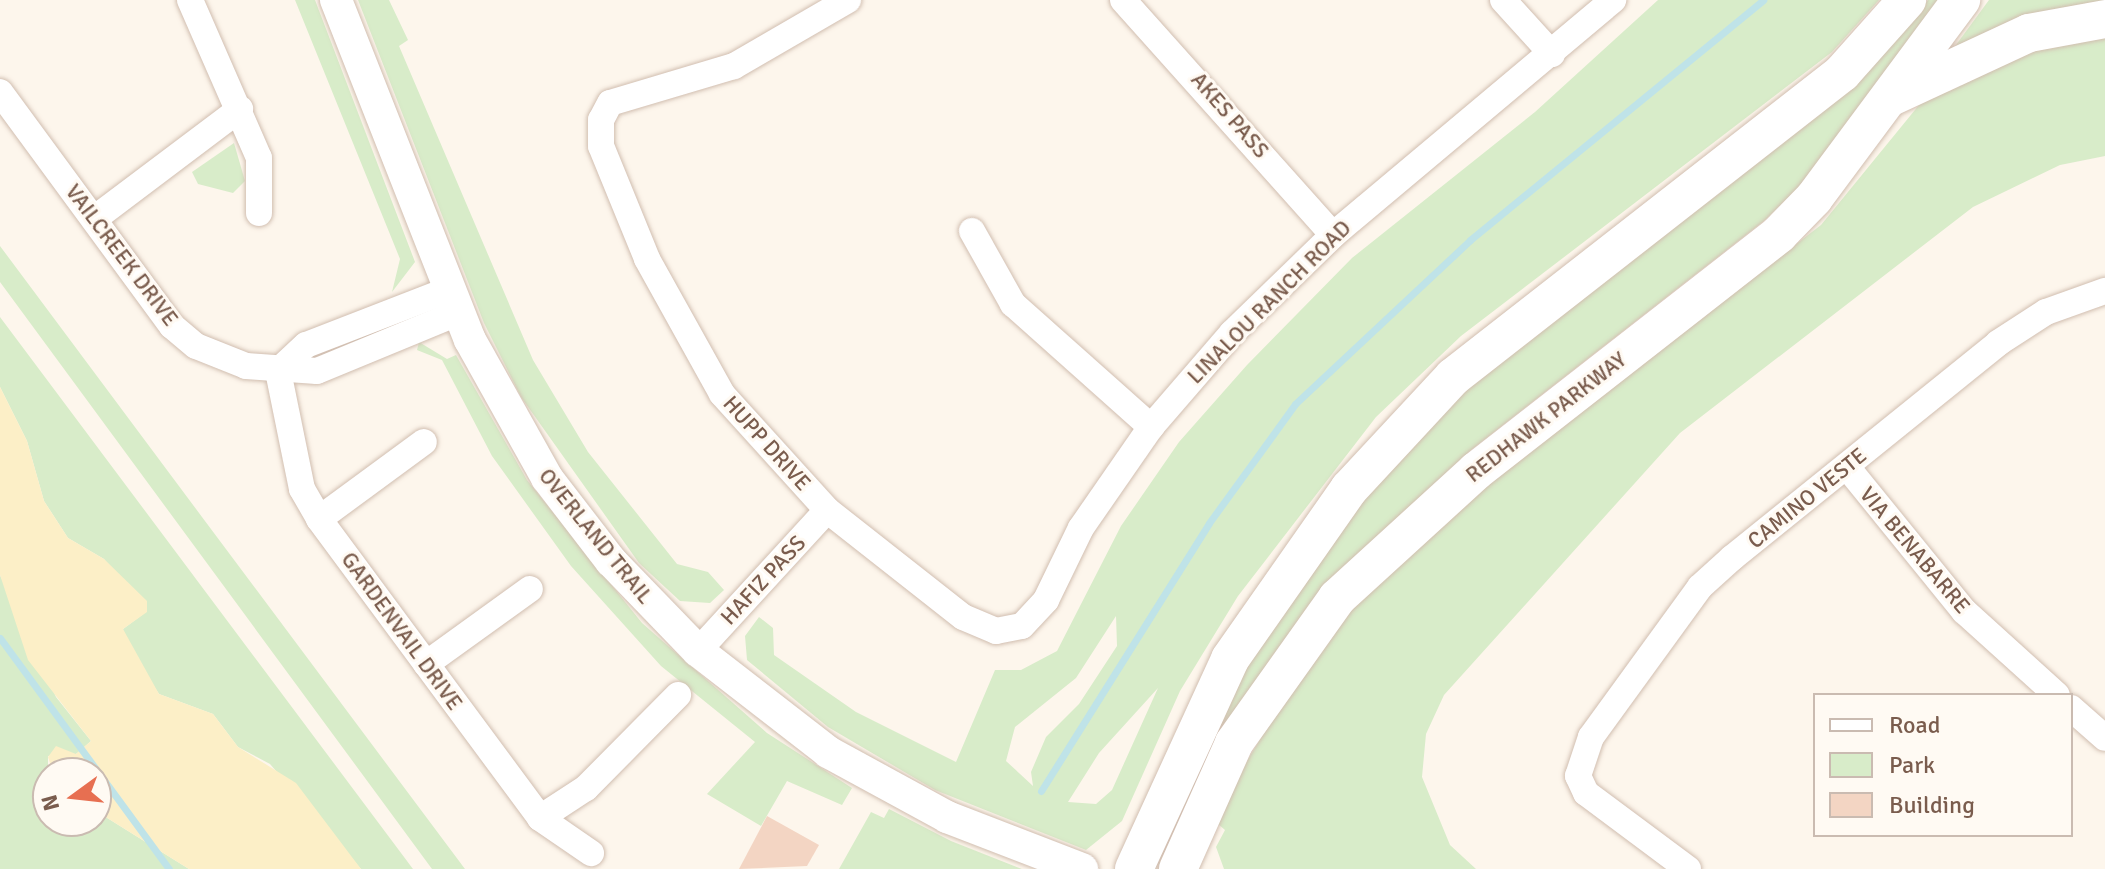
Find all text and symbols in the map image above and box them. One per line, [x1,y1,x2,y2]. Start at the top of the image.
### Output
street label: AKES PASS [1186,67,1274,163]
street label: VAILCREEK DRIVE [60,179,184,331]
street label: LINALOU RANCH ROAD [1182,215,1356,389]
street label: REDHAWK PARKWAY [1460,346,1632,488]
street label: HUPP DRIVE [718,390,816,496]
street label: CAMINO VESTE [1742,442,1872,554]
street label: OVERLAND TRAIL [533,463,659,609]
street label: VIA BENABARRE [1854,481,1976,619]
street label: HAFIZ PASS [715,530,811,630]
street label: GARDENVAIL DRIVE [336,547,468,715]
legend [1813,693,2073,837]
text: Road [1889,710,1940,740]
text: Park [1889,750,1935,780]
north arrow [32,757,112,837]
text: Building [1889,790,1975,820]
text: N [35,792,65,814]

